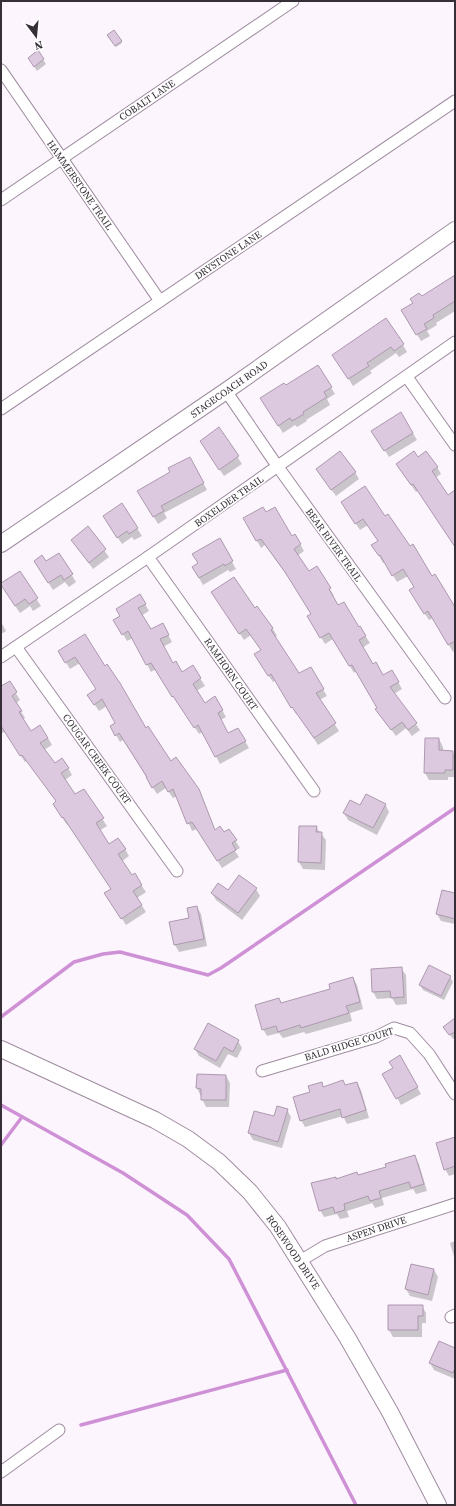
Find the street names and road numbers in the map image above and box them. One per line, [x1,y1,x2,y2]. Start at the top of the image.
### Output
street label: COBALT LANE [117,76,177,124]
street label: HAMMERSTONE TRAIL [44,137,116,233]
street label: DRYSTONE LANE [192,228,264,282]
street label: STAGECOACH ROAD [188,357,270,421]
street label: BOXELDER TRAIL [192,472,266,530]
street label: BEAR RIVER TRAIL [303,506,365,584]
street label: RAMHORN COURT [201,635,261,713]
street label: COUGAR CREEK COURT [60,711,134,807]
street label: BALD RIDGE COURT [303,1024,395,1064]
street label: ROSEWOOD DRIVE [263,1212,323,1292]
street label: ASPEN DRIVE [344,1213,408,1245]

